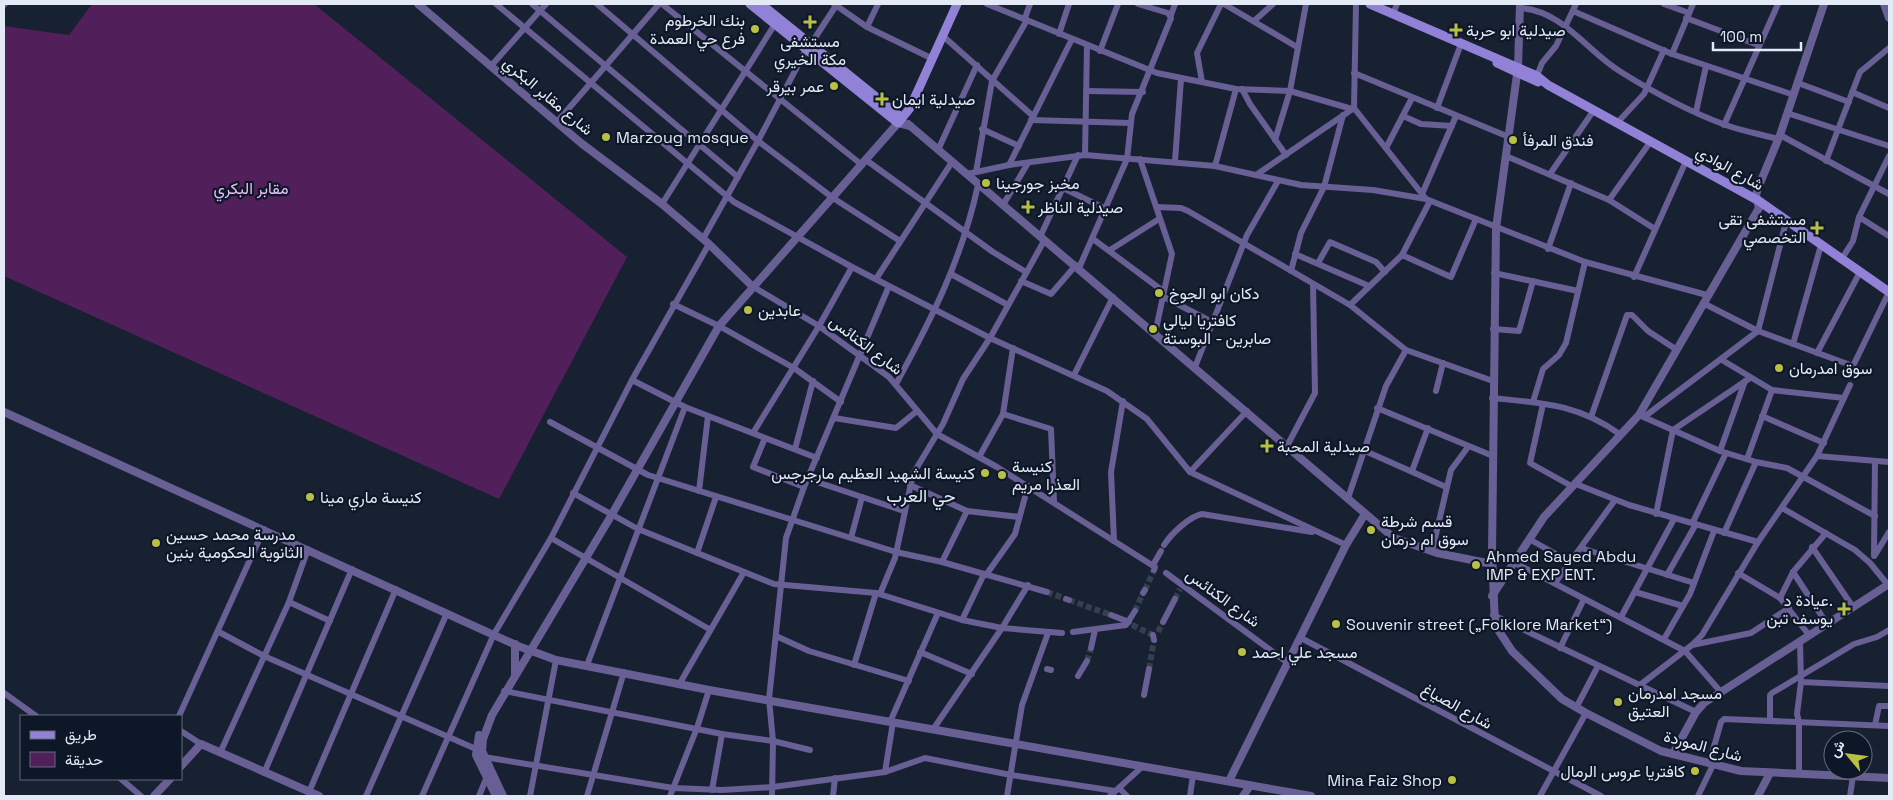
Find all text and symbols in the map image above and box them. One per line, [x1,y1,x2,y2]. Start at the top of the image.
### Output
place label: بنك الخرطوم فرع حي العمدة [650,10,745,52]
marker: مستشفى مكة الخيري [803,15,817,29]
place label: صيدلية ابو حربة [1466,20,1566,41]
scale bar [1713,20,1800,52]
marker: بنك الخرطوم فرع حي العمدة [749,23,761,35]
marker: صيدلية ابو حربة [1450,24,1462,36]
text: 100 m [1720,27,1762,46]
place label: مستشفى مكة الخيري [774,31,846,73]
street label: شارع مقابر البكري [497,52,597,142]
place label: عمر بيرقر [766,76,824,97]
marker: عمر بيرقر [828,80,840,92]
place label: صيدلية ايمان [892,89,975,110]
marker: صيدلية ايمان [876,93,888,105]
place label: Marzoug mosque [616,127,749,148]
place label: فندق المرفأ [1523,130,1593,151]
marker: Marzoug mosque [600,131,612,143]
marker: فندق المرفأ [1507,134,1519,146]
street label: شارع الوادي [1691,141,1768,198]
place label: مخبز جورجينا [996,173,1079,194]
marker: مخبز جورجينا [980,177,992,189]
park label: مقابر البكري [213,178,289,202]
place label: صيدلية الناظر [1037,197,1123,218]
marker: صيدلية الناظر [1022,201,1034,213]
place label: مستشفى تقى التخصصي [1719,209,1806,251]
marker: مستشفى تقى التخصصي [1810,221,1824,235]
place label: دكان ابو الجوخ [1169,283,1259,305]
marker: دكان ابو الجوخ [1153,287,1165,299]
place label: عابدين [758,300,801,321]
marker: عابدين [742,304,754,316]
street label: شارع الكنائس [824,310,907,380]
place label: كافتريا ليالي صابرين - البوستة [1163,310,1271,349]
marker: كافتريا ليالي صابرين - البوستة [1147,323,1159,335]
place label: سوق امدرمان [1789,358,1872,379]
marker: سوق امدرمان [1773,362,1785,374]
place label: صيدلية المحبة [1277,436,1370,457]
marker: صيدلية المحبة [1261,440,1273,452]
place label: كنيسة العذرا مريم [1012,456,1080,495]
place label: كنيسة الشهيد العظيم مارجرجس [771,463,975,484]
marker: كنيسة الشهيد العظيم مارجرجس [979,467,991,479]
marker: كنيسة العذرا مريم [996,469,1008,481]
district label: حي العرب [886,484,956,511]
place label: كنيسة ماري مينا [320,487,422,511]
marker: كنيسة ماري مينا [304,491,316,503]
place label: قسم شرطة سوق ام درمان [1381,511,1469,550]
place label: مدرسة محمد حسين الثانوية الحكومية بنين [166,524,303,563]
marker: قسم شرطة سوق ام درمان [1365,524,1377,536]
marker: مدرسة محمد حسين الثانوية الحكومية بنين [150,537,162,549]
place label: Ahmed Sayed Abdu IMP & EXP ENT. [1486,546,1636,585]
marker: Ahmed Sayed Abdu IMP & EXP ENT. [1470,559,1482,571]
street label: شارع الكنائس [1181,564,1264,633]
place label: عيادة د. يوسف تبن [1766,590,1833,629]
marker: عيادة د. يوسف تبن [1837,602,1851,616]
place label: Souvenir street („Folklore Market“) [1346,614,1612,635]
marker: Souvenir street („Folklore Market“) [1330,618,1342,630]
place label: مسجد علي احمد [1252,642,1358,666]
marker: مسجد علي احمد [1236,646,1248,658]
street label: شارع الصياغ [1418,678,1496,735]
place label: مسجد امدرمان العتيق [1628,683,1722,722]
marker: مسجد امدرمان العتيق [1612,696,1624,708]
legend [20,715,182,780]
text: طريق [65,725,97,745]
street label: شارع الموردة [1661,725,1744,767]
north arrow [1823,730,1873,780]
text: ش [1825,737,1849,760]
text: حديقة [65,750,103,769]
place label: كافتريا عروس الرمال [1561,761,1685,782]
marker: كافتريا عروس الرمال [1689,765,1701,777]
place label: Mina Faiz Shop [1327,770,1442,791]
marker: Mina Faiz Shop [1446,774,1458,786]

